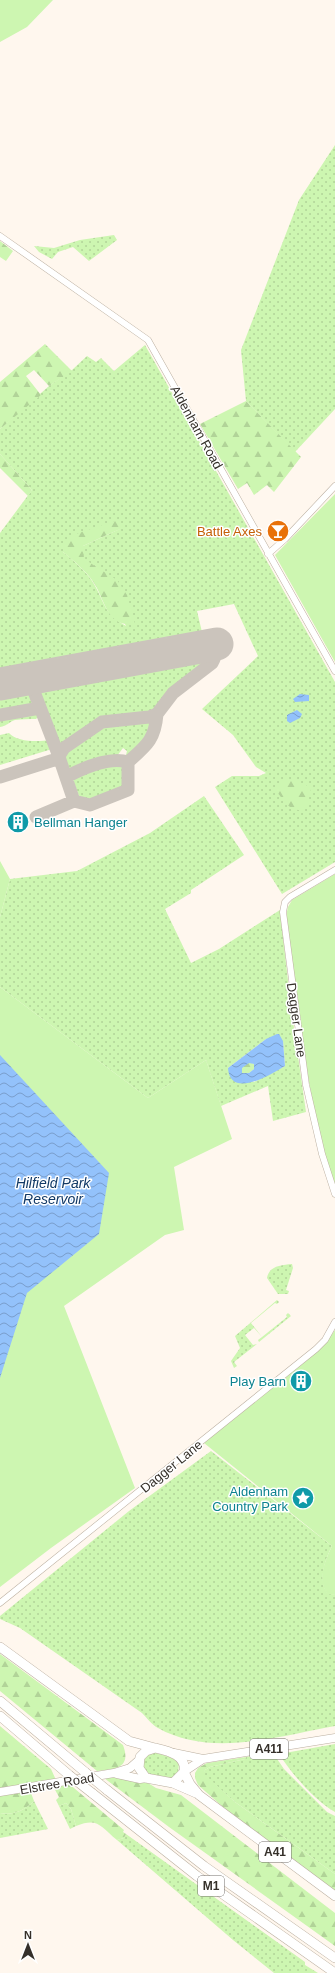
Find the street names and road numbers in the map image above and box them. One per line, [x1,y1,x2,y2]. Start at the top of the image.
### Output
street label: Aldenham Road [167,383,226,472]
street label: Dagger Lane [284,982,309,1058]
street label: Dagger Lane [137,1437,205,1496]
road number: A411 [250,1739,288,1759]
street label: Elstree Road [19,1770,95,1797]
road number: A41 [259,1842,291,1862]
road number: M1 [198,1876,224,1896]

